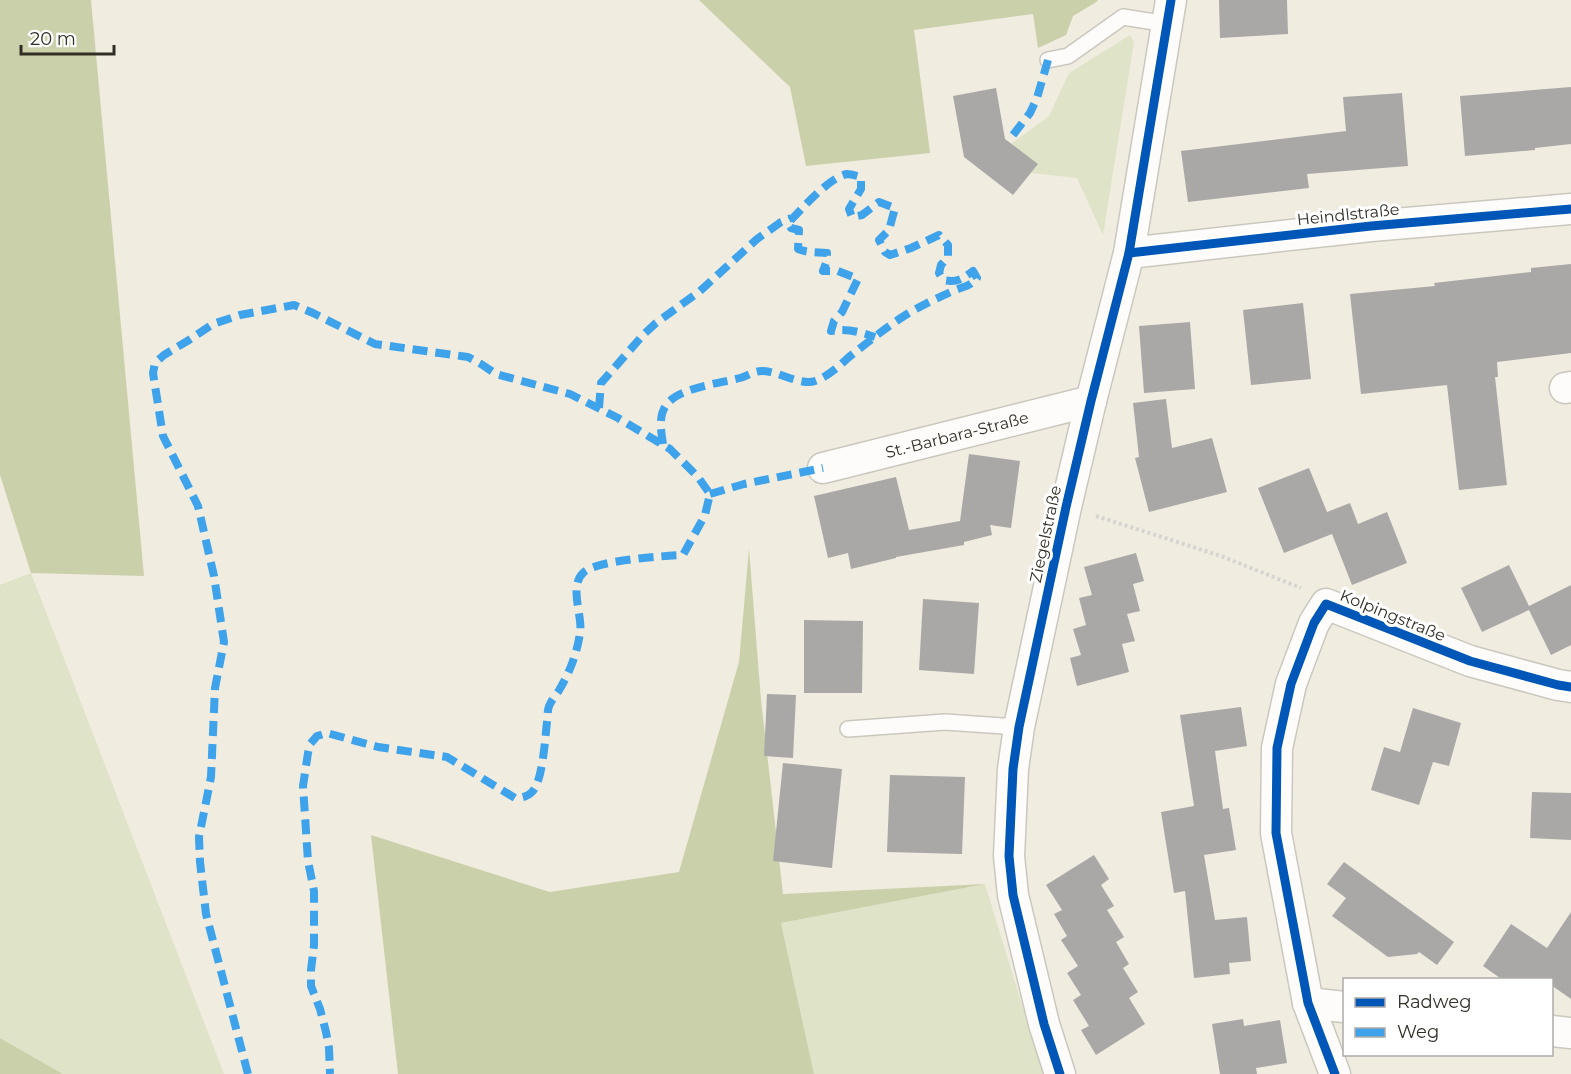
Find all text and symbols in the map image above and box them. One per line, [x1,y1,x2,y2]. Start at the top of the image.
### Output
scale bar [21,18,114,56]
text: 20 m [30,28,76,50]
street label: Heindlstraße [1296,200,1400,229]
street label: St.-Barbara-Straße [883,408,1031,462]
street label: Ziegelstraße [1026,484,1065,585]
street label: Kolpingstraße [1337,586,1448,645]
legend [1343,978,1553,1056]
text: Radweg [1397,991,1472,1013]
text: Weg [1397,1021,1439,1043]

